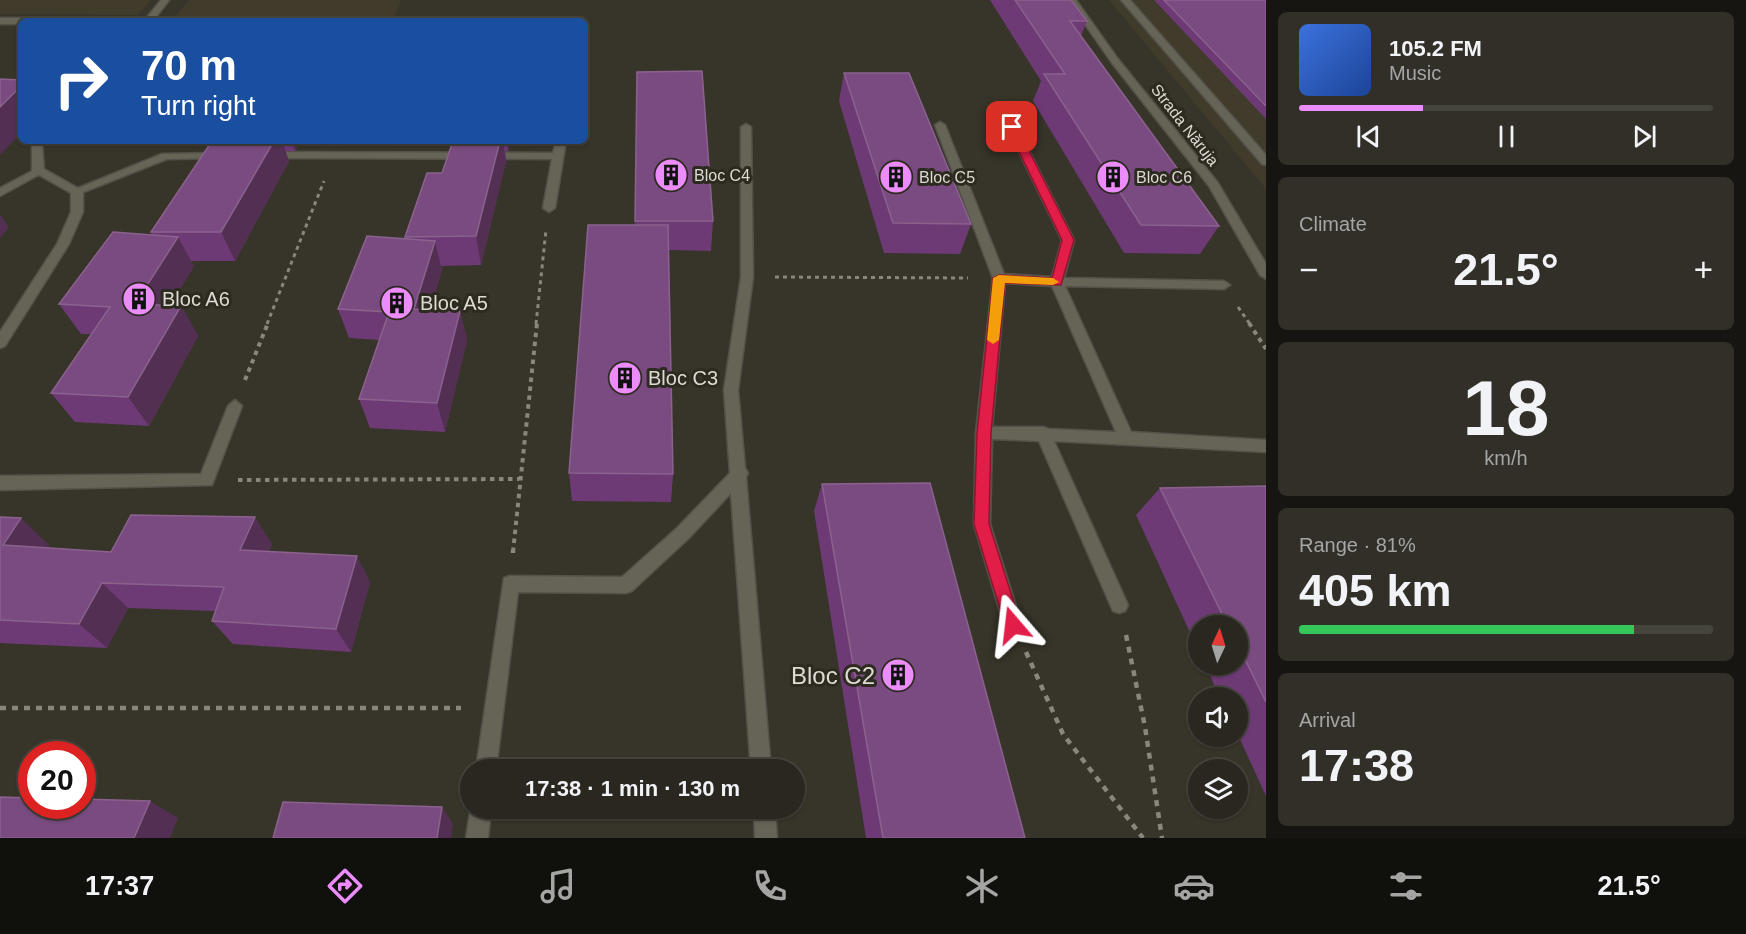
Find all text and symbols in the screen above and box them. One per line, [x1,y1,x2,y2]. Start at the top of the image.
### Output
text: 105.2 FM [1389,36,1482,61]
icon: right [42,42,120,120]
text: 70 m [141,42,237,89]
text: Music [1389,62,1441,84]
street label: Strada Năruja [1148,81,1222,169]
text: Turn right [141,91,256,121]
pin [986,101,1037,152]
icon: arrive [995,110,1028,143]
icon: previous [1352,120,1385,153]
icon: pause [1490,120,1523,153]
icon: next [1628,120,1661,153]
building icon: Bloc C4 [653,157,689,193]
building icon: Bloc C5 [878,159,914,195]
building icon: Bloc C6 [1095,159,1131,195]
place label: Bloc C4 [694,167,750,184]
place label: Bloc C5 [919,169,975,186]
place label: Bloc C6 [1136,169,1192,186]
text: Climate [1299,213,1367,235]
text: 21.5° [1453,244,1559,295]
text: − [1299,251,1318,288]
text: + [1694,251,1713,288]
building icon: Bloc A6 [121,281,157,317]
building icon: Bloc A5 [379,285,415,321]
place label: Bloc A6 [162,288,230,310]
place label: Bloc A5 [420,292,488,314]
building icon: Bloc C3 [607,360,643,396]
text: 18 [1463,364,1549,452]
place label: Bloc C3 [648,367,718,389]
text: km/h [1484,447,1528,469]
text: Range · 81% [1299,534,1416,556]
text: 405 km [1299,565,1452,616]
position arrow [981,593,1045,657]
north arrow [1188,615,1248,675]
map controls [1188,615,1248,819]
building icon: Bloc C2 [880,657,916,693]
place label: Bloc C2 [791,662,875,689]
button: sound [1188,687,1248,747]
text: Arrival [1299,709,1356,731]
text: 17:38 [1299,740,1414,791]
speed limit sign: 20 [18,741,96,819]
button: layers [1188,759,1248,819]
text: 17:38 · 1 min · 130 m [525,776,740,801]
icon: directions [324,865,366,907]
icon: music [537,865,579,907]
icon: phone [749,865,791,907]
icon: climate [961,865,1003,907]
icon: car [1173,865,1215,907]
icon: filters [1385,865,1427,907]
text: 17:37 [85,871,154,901]
text: 21.5° [1597,871,1661,901]

